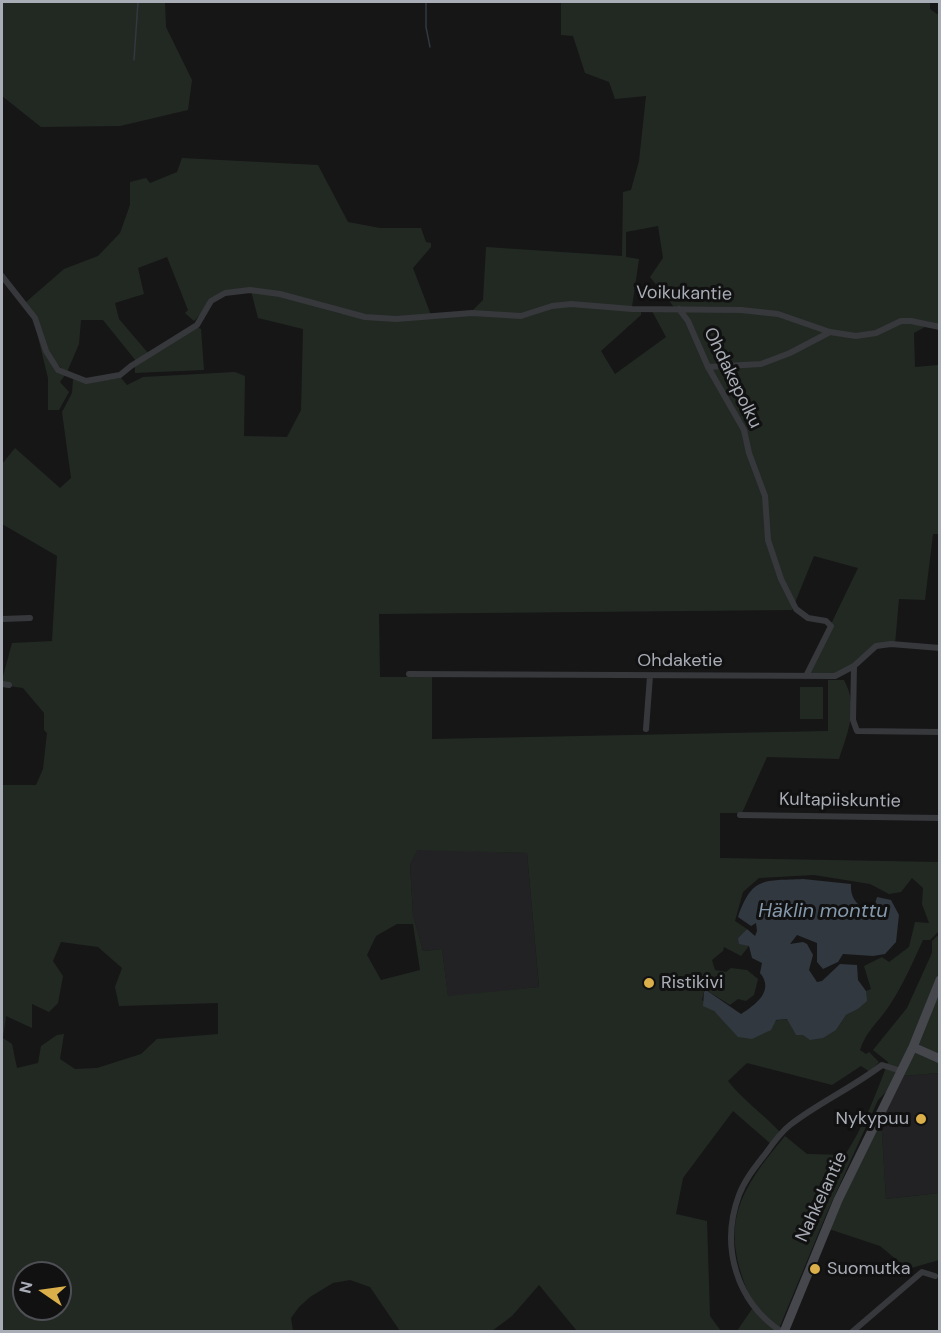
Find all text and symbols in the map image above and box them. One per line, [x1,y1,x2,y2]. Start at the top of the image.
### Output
street label: Voikukantie [636,282,732,306]
street label: Ohdakepolku [698,324,766,432]
street label: Ohdaketie [637,650,723,672]
street label: Kultapiiskuntie [779,789,901,813]
water label: Häklin monttu [758,900,888,924]
place label: Ristikivi [661,972,723,994]
marker: Ristikivi [642,976,656,990]
place label: Nykypuu [836,1108,909,1130]
marker: Nykypuu [914,1112,928,1126]
street label: Nahkelantie [792,1148,852,1246]
place label: Suomutka [827,1258,911,1280]
north arrow [12,1261,72,1321]
marker: Suomutka [808,1262,822,1276]
text: N [14,1279,37,1295]

